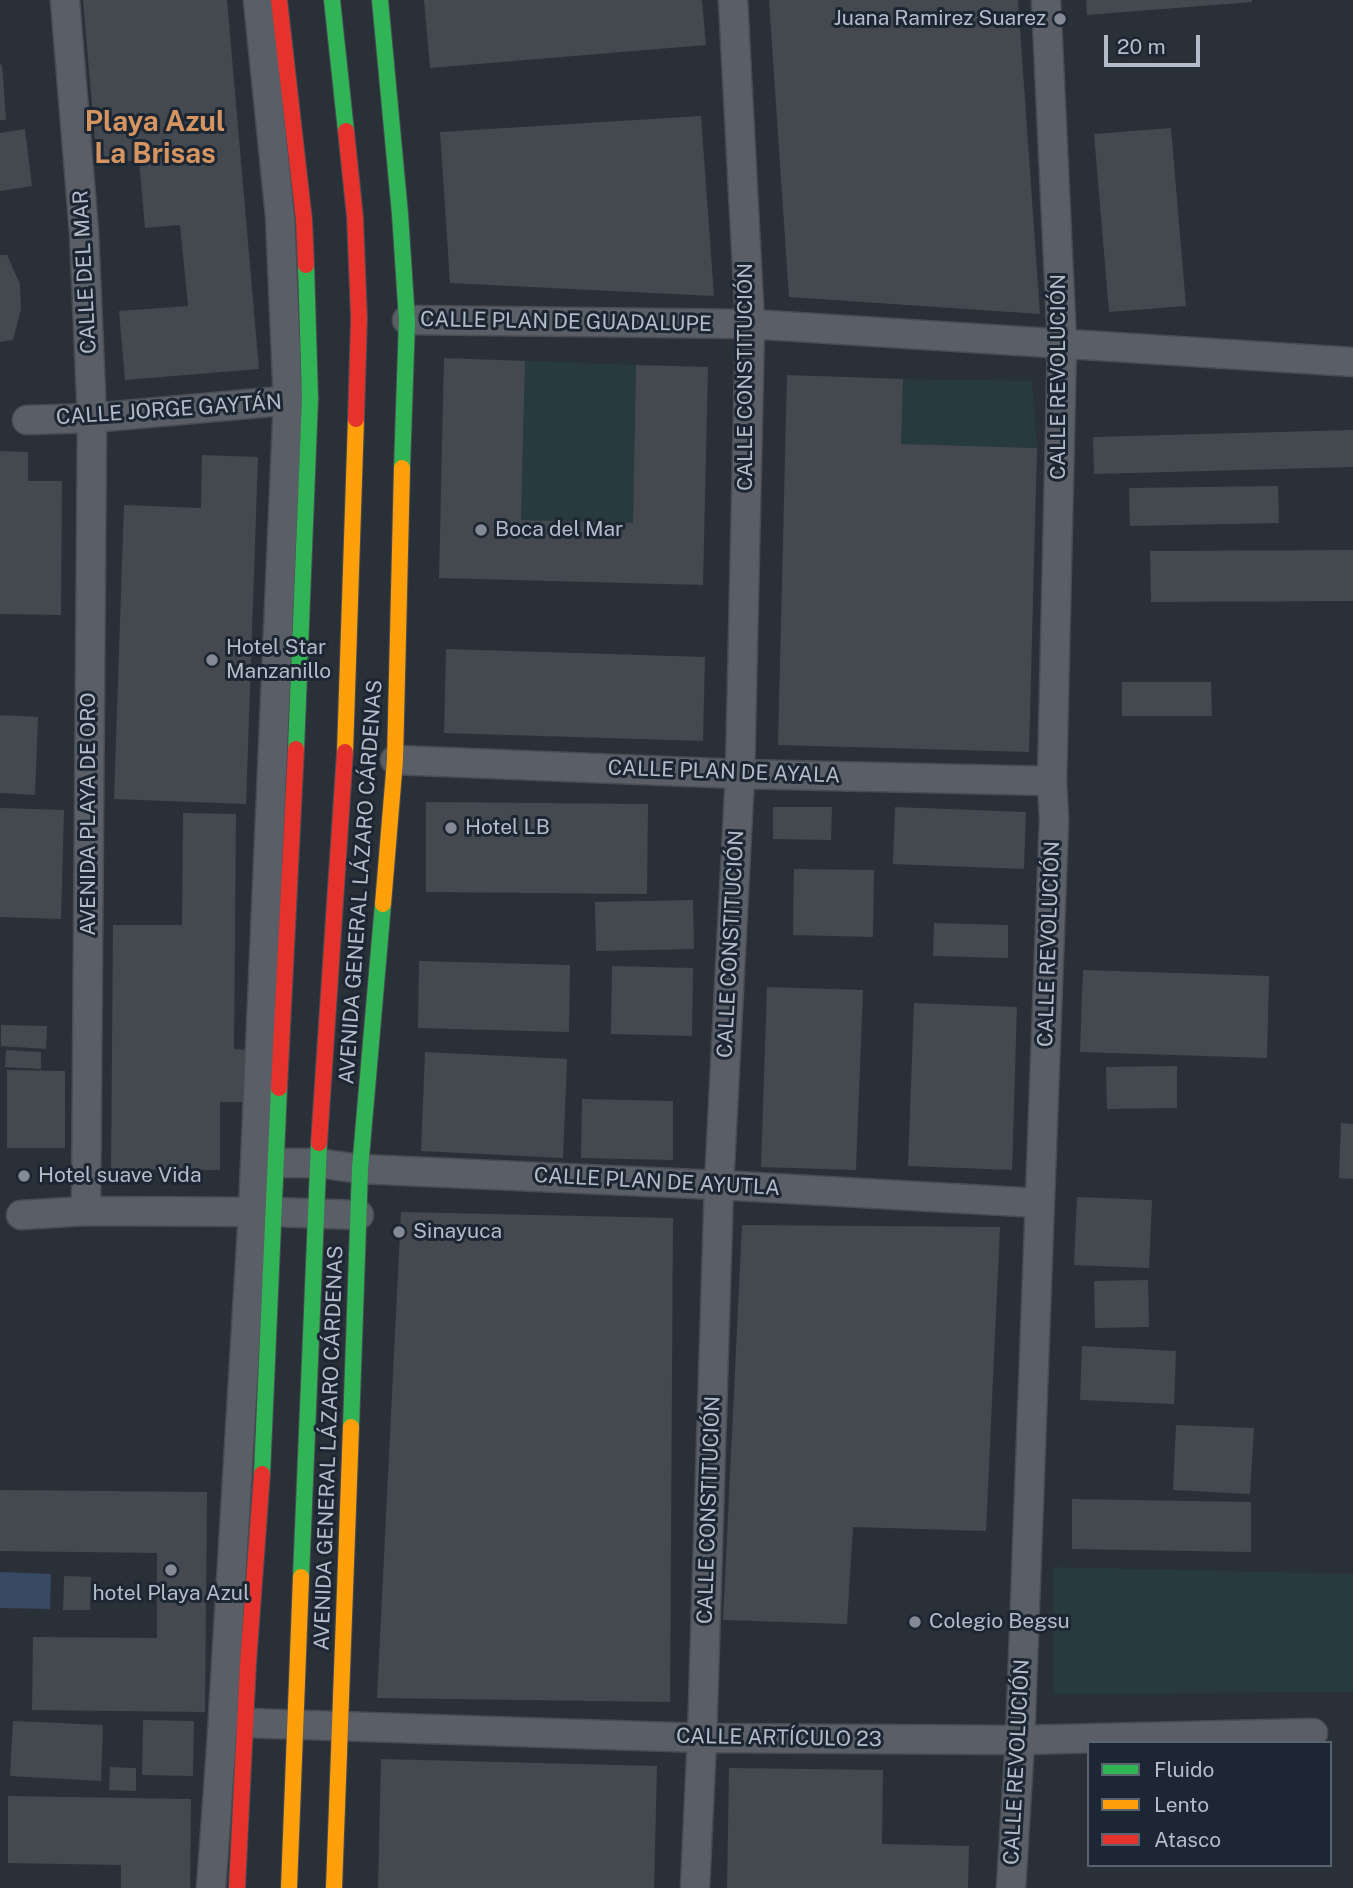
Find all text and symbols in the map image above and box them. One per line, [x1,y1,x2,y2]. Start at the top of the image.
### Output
place label: Juana Ramirez Suarez [834,6,1046,32]
marker: Juana Ramirez Suarez [1052,11,1068,27]
scale bar [1108,21,1204,65]
text: 20 m [1117,34,1166,59]
district label: Playa Azul La Brisas [85,105,225,171]
street label: CALLE DEL MAR [68,189,102,355]
street label: CALLE CONSTITUCIÓN [733,263,759,491]
street label: CALLE REVOLUCIÓN [1046,274,1072,480]
street label: CALLE PLAN DE GUADALUPE [420,307,712,337]
street label: CALLE JORGE GAYTÁN [55,390,283,430]
place label: Boca del Mar [495,517,623,543]
marker: Boca del Mar [473,522,489,538]
place label: Hotel Star Manzanillo [226,635,331,685]
marker: Hotel Star Manzanillo [204,652,220,668]
street label: AVENIDA GENERAL LÁZARO CÁRDENAS [334,679,388,1085]
street label: AVENIDA PLAYA DE ORO [76,692,102,936]
street label: CALLE PLAN DE AYALA [607,755,841,789]
place label: Hotel LB [465,815,550,841]
marker: Hotel LB [443,820,459,836]
street label: CALLE CONSTITUCIÓN [712,829,750,1059]
street label: CALLE REVOLUCIÓN [1033,841,1065,1047]
place label: Hotel suave Vida [38,1163,201,1189]
street label: CALLE PLAN DE AYUTLA [533,1163,781,1201]
marker: Hotel suave Vida [16,1168,32,1184]
place label: Sinayuca [413,1219,502,1245]
marker: Sinayuca [391,1224,407,1240]
street label: AVENIDA GENERAL LÁZARO CÁRDENAS [309,1245,349,1651]
street label: CALLE CONSTITUCIÓN [692,1396,726,1624]
marker: hotel Playa Azul [163,1562,179,1578]
place label: hotel Playa Azul [92,1581,250,1607]
place label: Colegio Begsu [929,1609,1070,1635]
marker: Colegio Begsu [907,1614,923,1630]
street label: CALLE REVOLUCIÓN [999,1658,1035,1866]
street label: CALLE ARTÍCULO 23 [676,1724,882,1752]
legend [1087,1741,1332,1867]
text: Fluido [1154,1757,1214,1782]
text: Lento [1154,1792,1209,1817]
text: Atasco [1154,1827,1221,1852]

